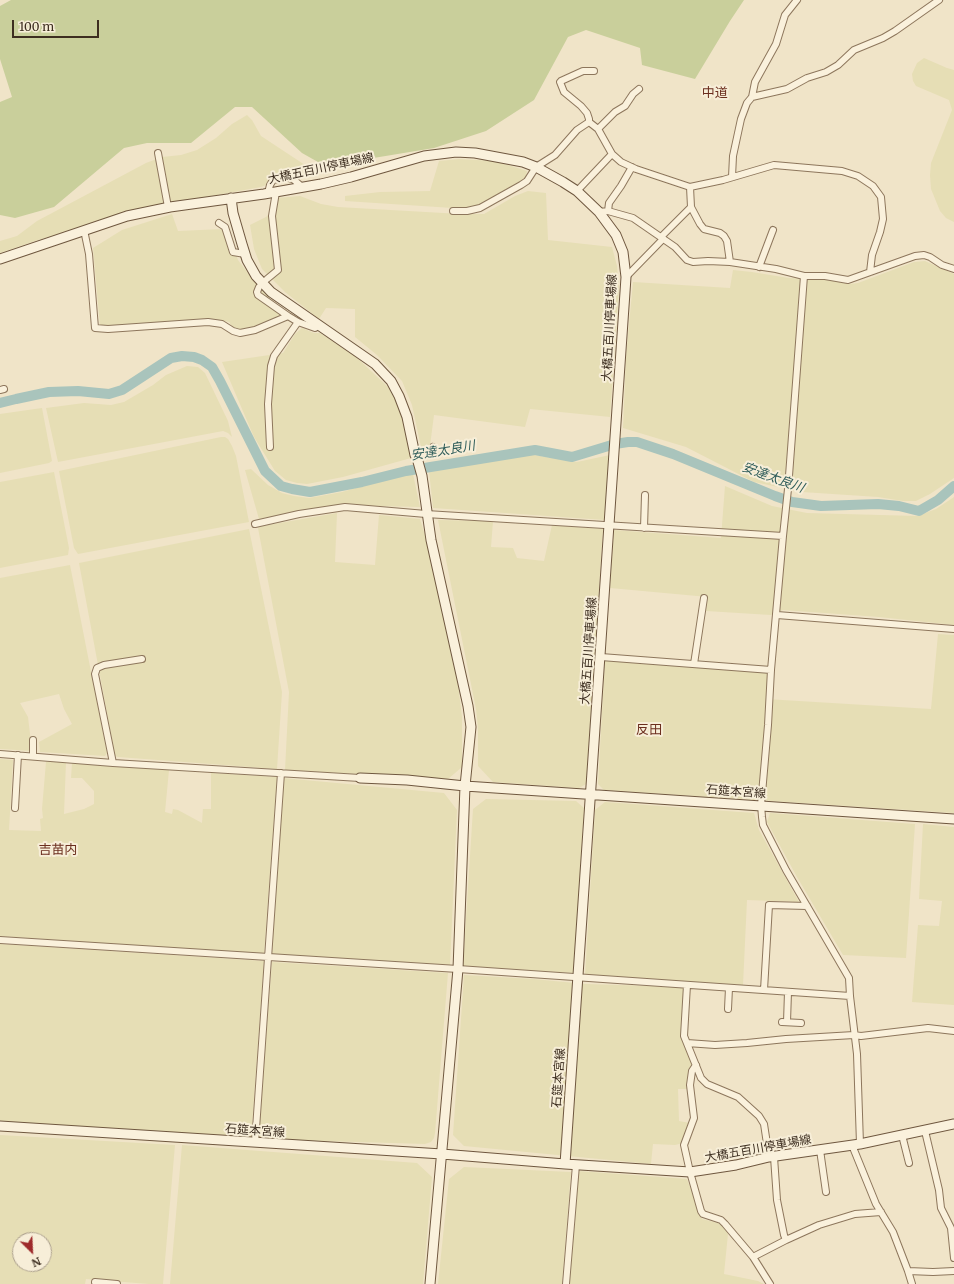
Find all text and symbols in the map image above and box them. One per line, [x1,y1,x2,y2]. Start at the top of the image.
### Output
scale bar [14,12,101,38]
text: 100 m [19,19,54,34]
district label: 中道 [702,85,728,101]
street label: 大橋五百川停車場線 [267,151,375,187]
street label: 大橋五百川停車場線 [600,274,620,382]
water label: 安達太良川 [410,438,476,464]
water label: 安達太良川 [740,460,806,496]
street label: 大橋五百川停車場線 [578,597,600,705]
district label: 反田 [636,722,662,738]
street label: 石筵本宮線 [706,783,766,801]
district label: 吉苗内 [39,842,77,858]
street label: 石筵本宮線 [550,1048,568,1108]
street label: 石筵本宮線 [225,1122,285,1140]
street label: 大橋五百川停車場線 [704,1133,812,1165]
north arrow [12,1232,52,1272]
text: N [30,1254,43,1270]

